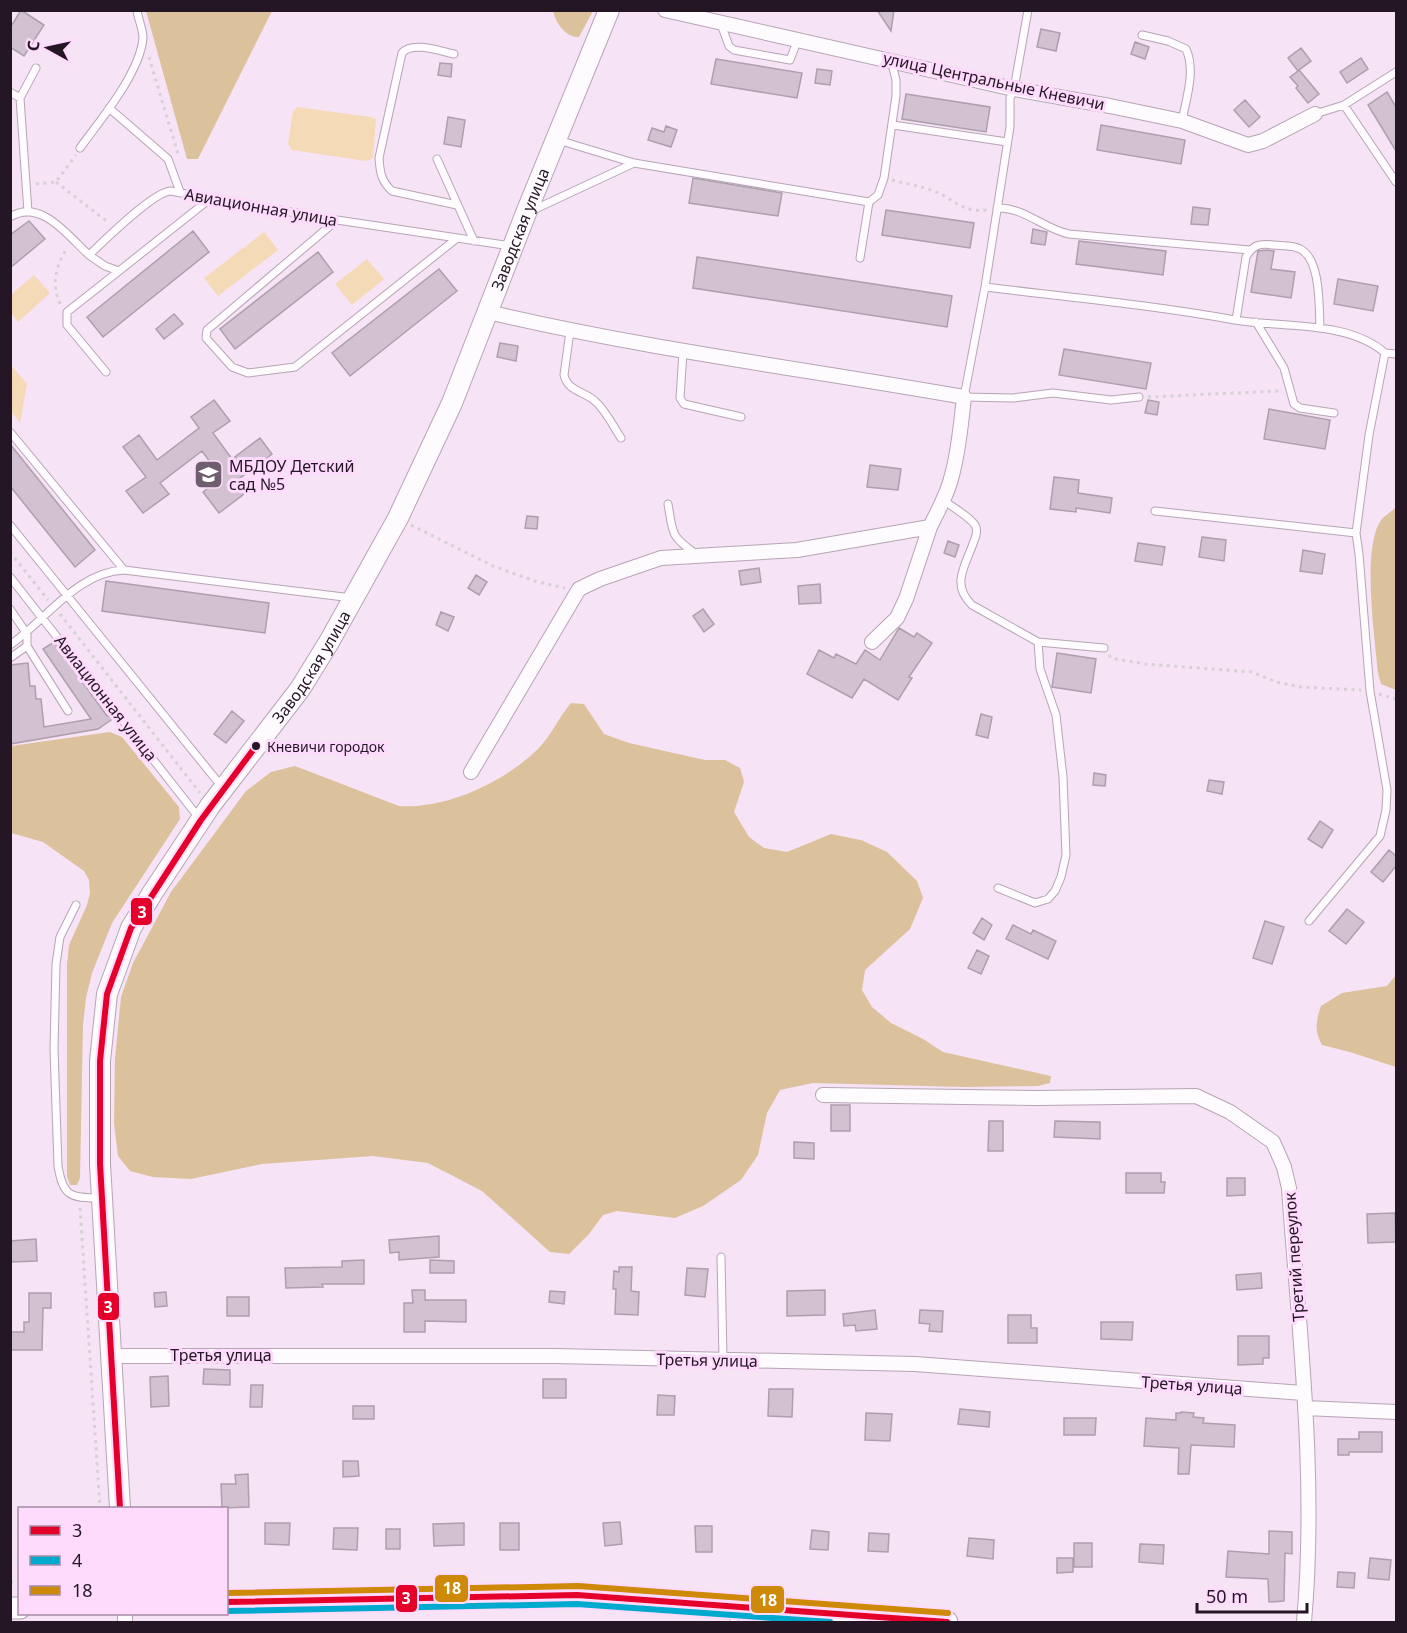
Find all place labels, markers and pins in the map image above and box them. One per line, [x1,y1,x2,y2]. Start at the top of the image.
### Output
place label: МБДОУ Детский сад №5 [229,455,354,495]
school or university icon: МБДОУ Детский сад №5 [192,459,224,491]
place label: Кневичи городок [267,737,385,756]
marker: Кневичи городок [250,740,262,752]

